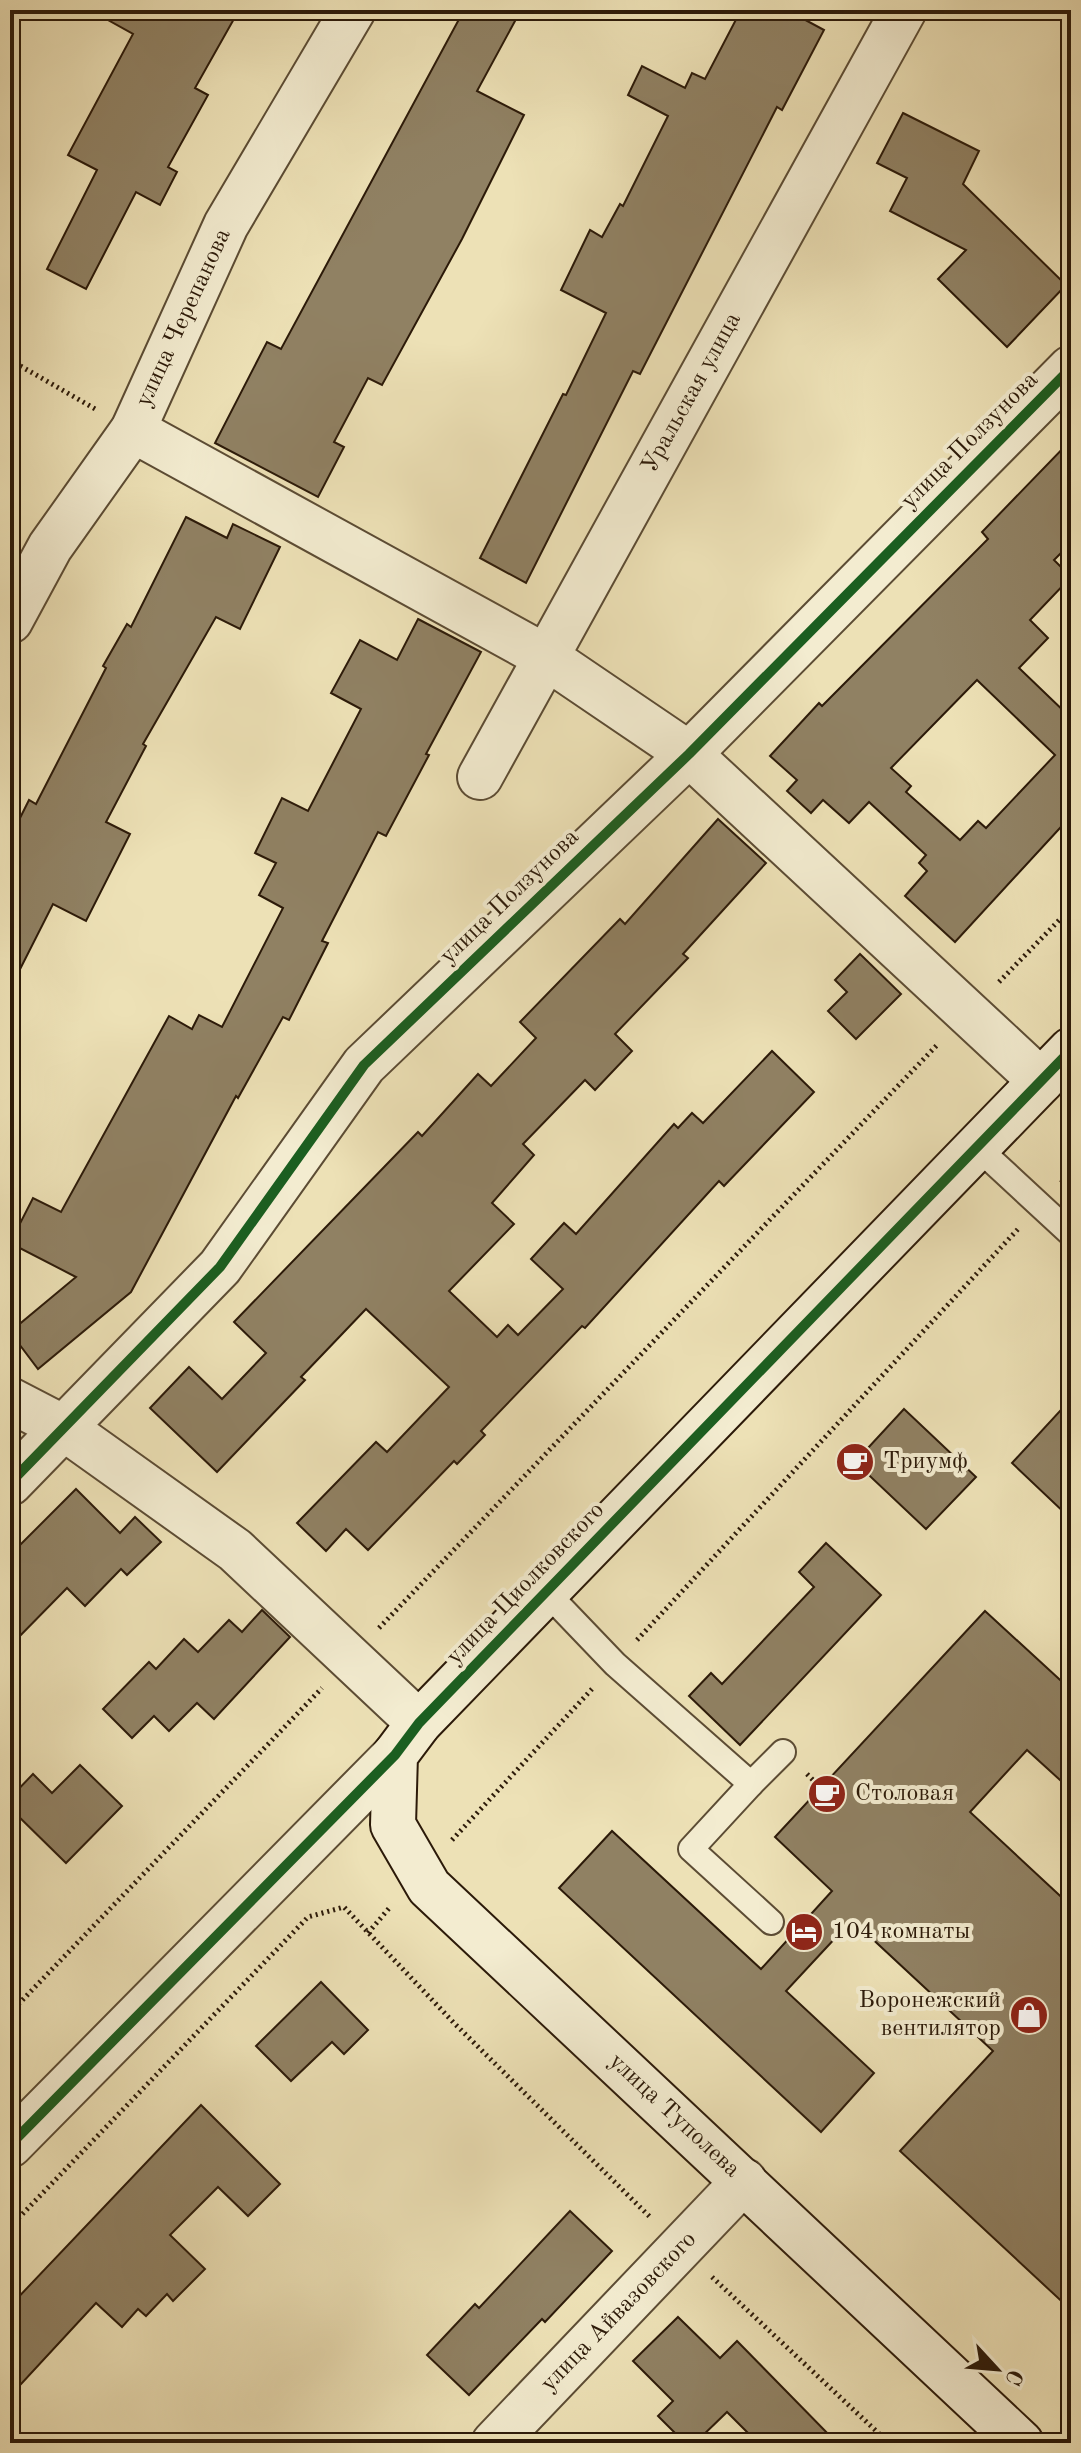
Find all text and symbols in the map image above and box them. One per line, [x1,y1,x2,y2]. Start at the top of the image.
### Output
street label: улица Черепанова [132,225,236,411]
street label: Уральская улица [638,309,746,477]
street label: улица Ползунова [897,368,1043,514]
street label: улица Ползунова [436,825,584,969]
cafe icon: Триумф [834,1441,876,1483]
place label: Триумф [883,1450,968,1474]
street label: улица Циолковского [443,1498,609,1670]
cafe icon: Столовая [806,1773,848,1815]
place label: Столовая [855,1782,954,1806]
hotel icon: 104 комнаты [783,1911,825,1953]
place label: 104 комнаты [832,1920,970,1944]
place label: Воронежский вентилятор [858,1989,1001,2041]
shop icon: Воронежский вентилятор [1008,1994,1050,2036]
street label: улица Туполева [604,2049,744,2183]
street label: улица Айвазовского [537,2227,701,2397]
north arrow [957,2329,1037,2409]
text: С [1000,2366,1026,2388]

